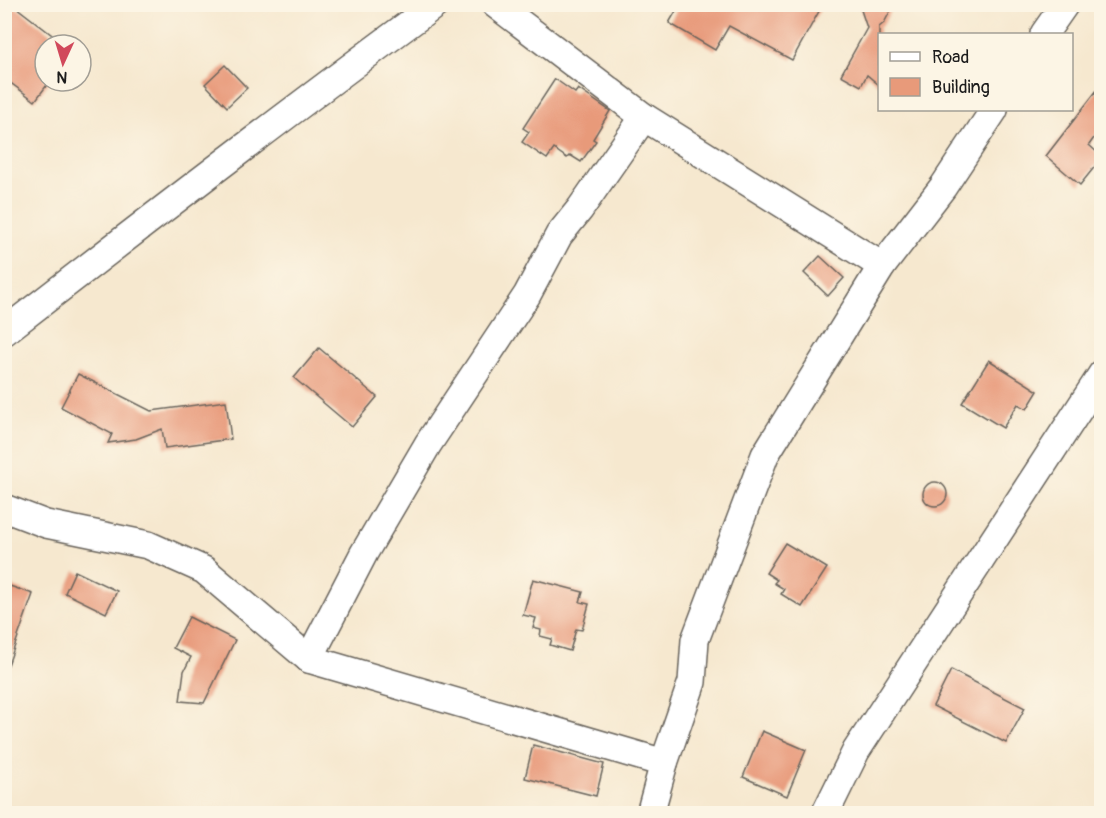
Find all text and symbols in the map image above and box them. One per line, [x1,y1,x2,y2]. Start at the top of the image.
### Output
north arrow [33,33,93,93]
legend [878,33,1073,111]
text: Road [932,46,969,69]
text: N [56,67,68,87]
text: Building [932,76,990,99]

